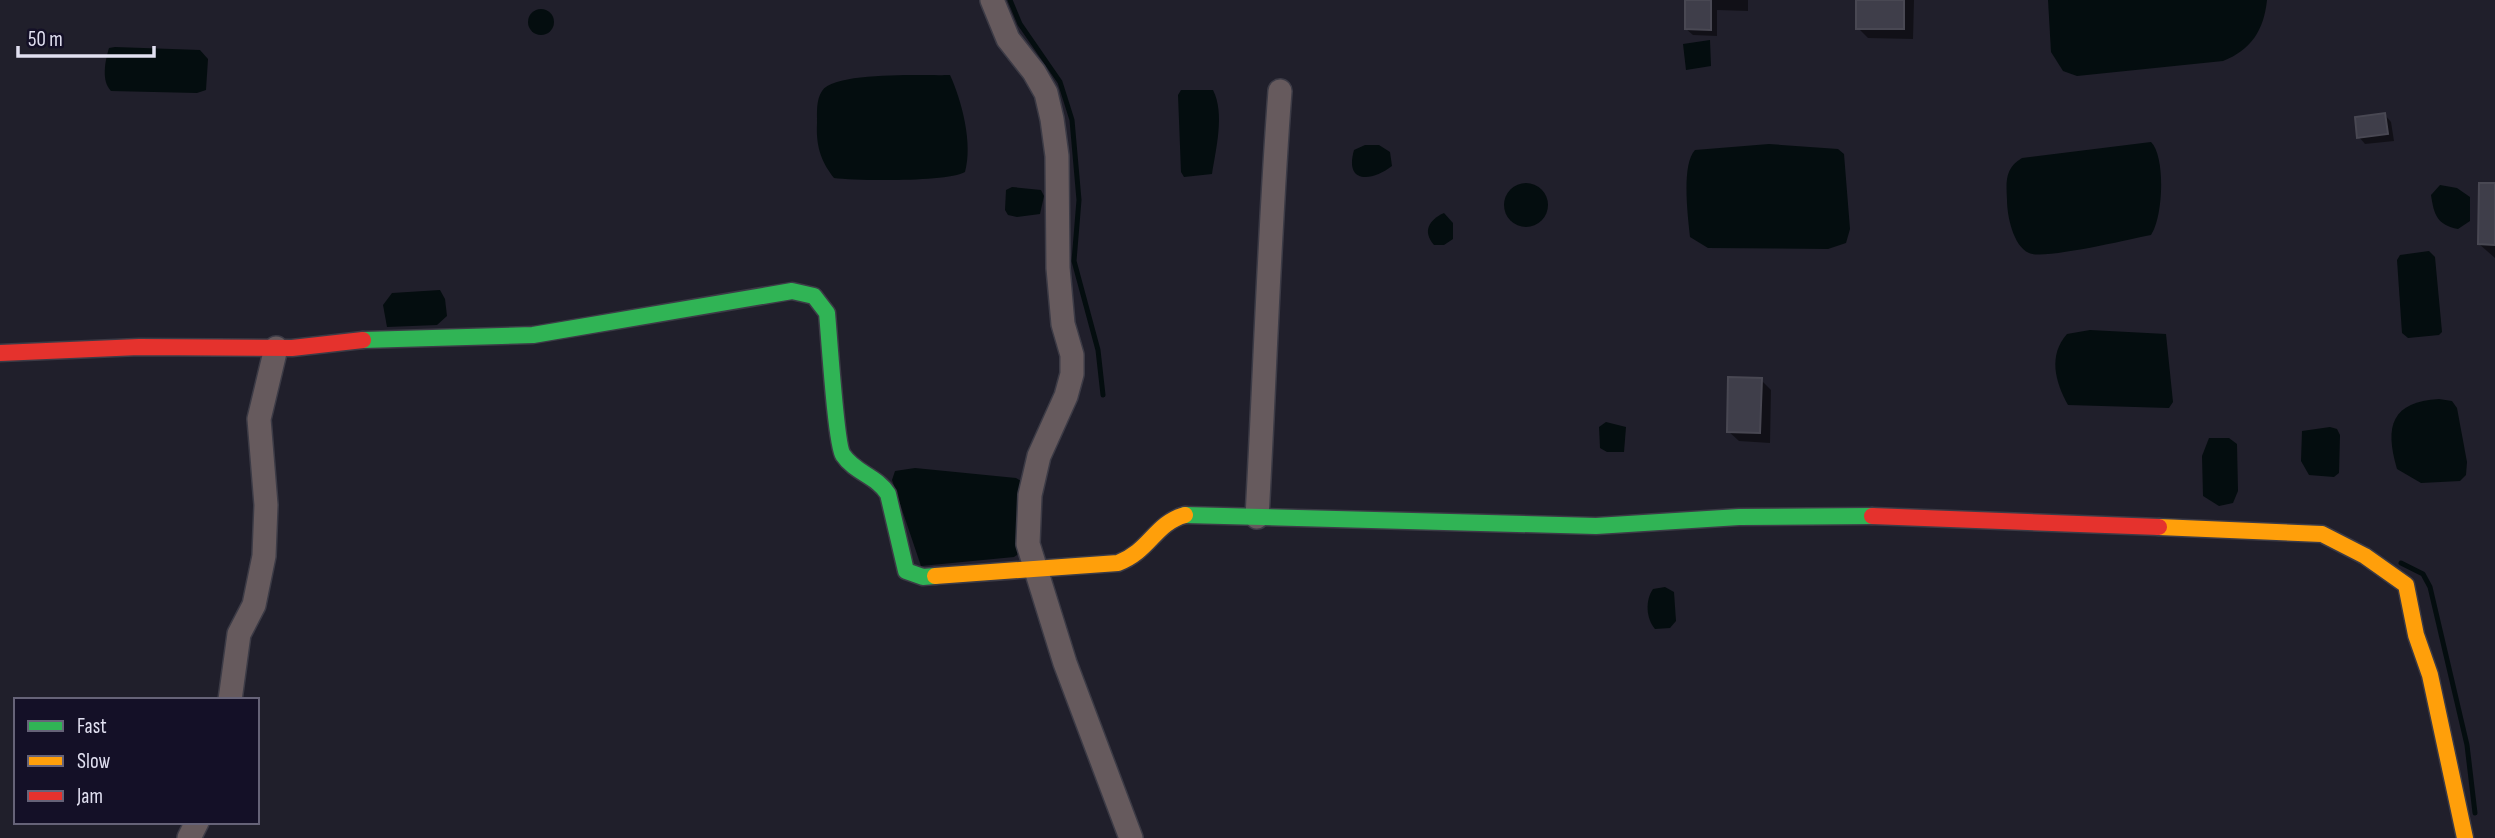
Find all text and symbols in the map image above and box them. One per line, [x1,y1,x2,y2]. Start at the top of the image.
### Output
scale bar [18,14,154,58]
text: 50 m [28,27,63,52]
legend [14,698,259,824]
text: Fast [77,714,107,739]
text: Slow [77,749,111,774]
text: Jam [76,784,103,809]

